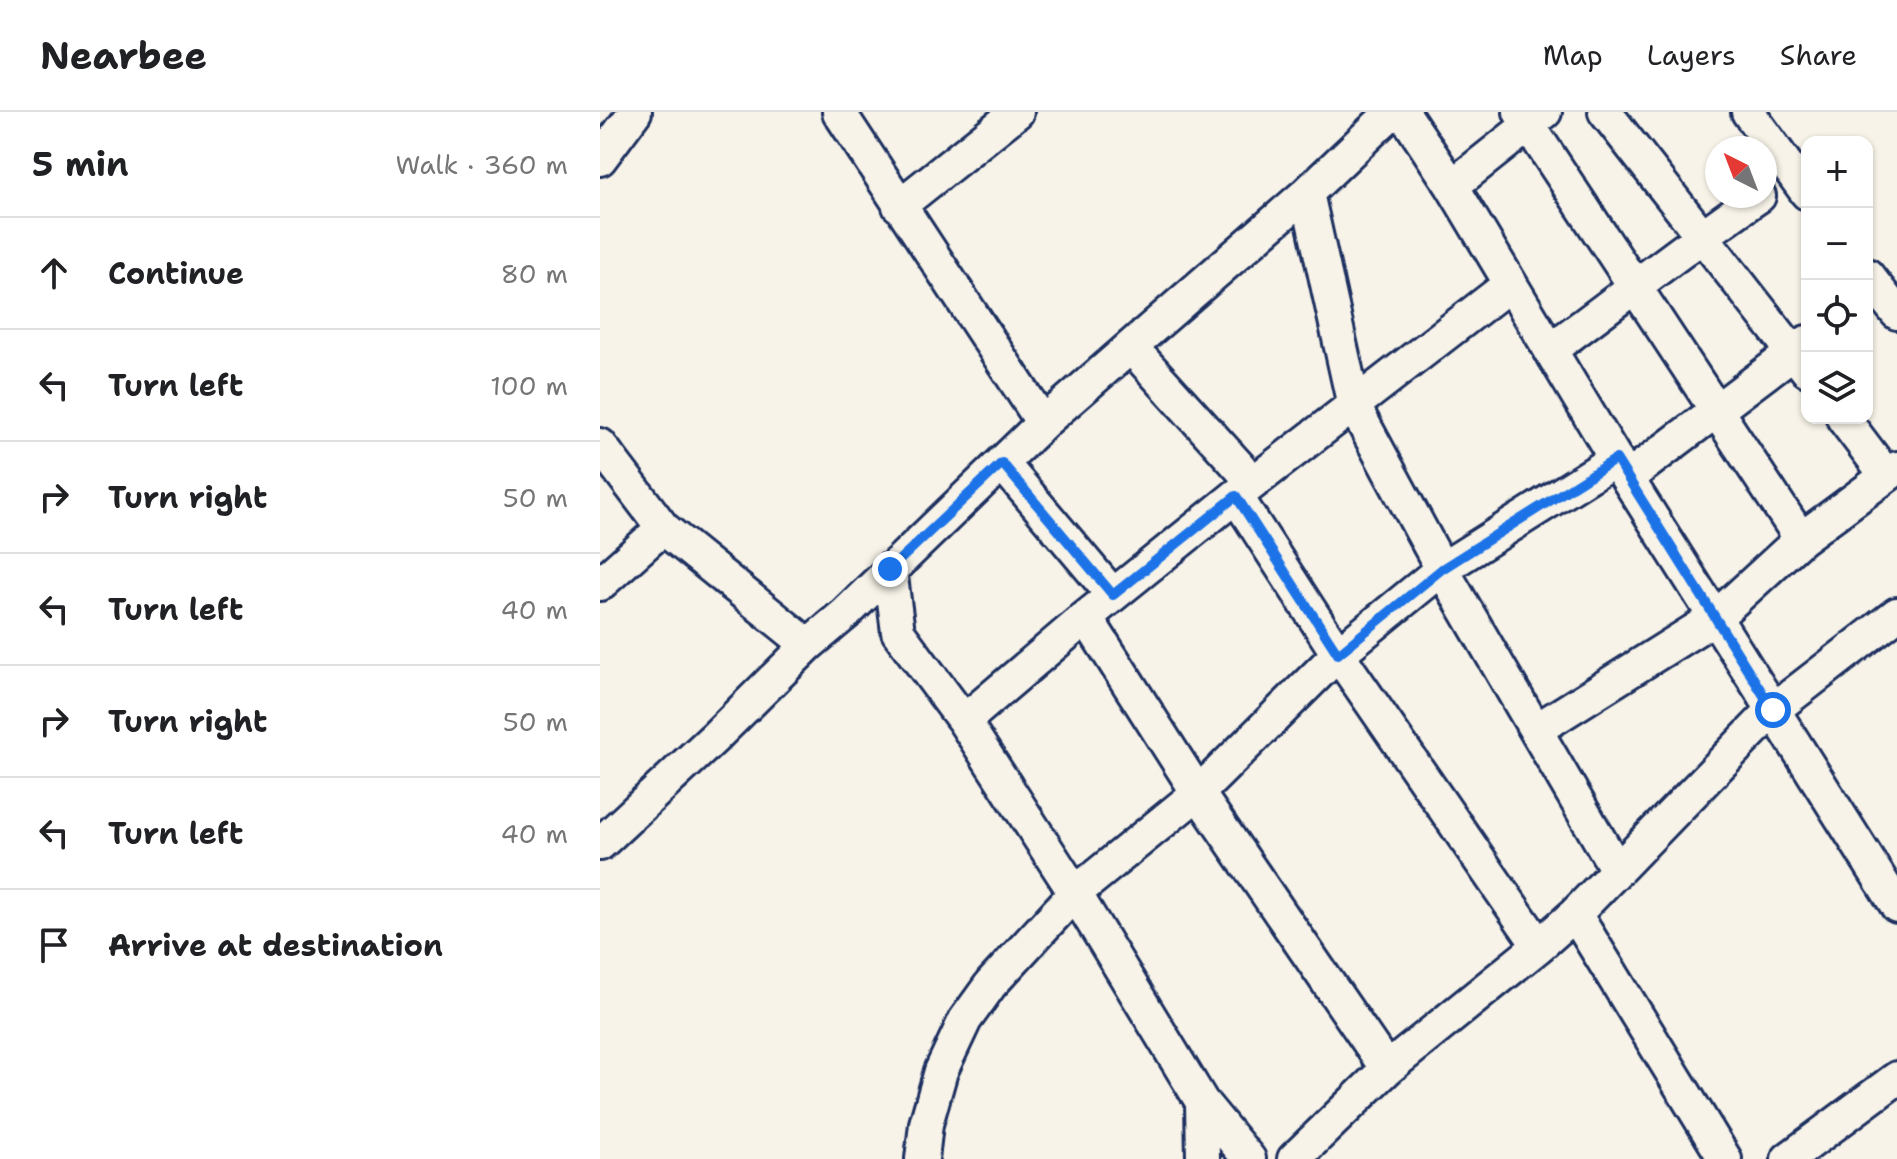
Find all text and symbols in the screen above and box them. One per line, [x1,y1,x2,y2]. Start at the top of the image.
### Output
text: Nearbee [40,30,207,81]
text: Map [1543,36,1603,74]
text: Layers [1647,36,1736,74]
text: Share [1780,36,1857,74]
north arrow [1705,136,1777,208]
map controls [1801,136,1873,424]
button: + [1801,136,1873,208]
text: 5 min [32,141,129,187]
text: Walk · 360 m [396,147,568,182]
button: − [1801,208,1873,280]
icon: ahead [32,251,76,295]
text: Continue [108,253,244,294]
text: 80 m [501,256,568,291]
button: locate [1801,280,1873,352]
button: layers [1801,352,1873,424]
icon: left [32,363,76,407]
text: Turn left [108,365,243,406]
text: 100 m [490,368,568,403]
icon: right [32,475,76,519]
text: Turn right [108,477,267,518]
text: 50 m [503,480,568,515]
route end [872,551,908,587]
icon: left [32,587,76,631]
text: Turn left [108,589,243,630]
text: 40 m [501,592,568,627]
route start [1755,692,1791,728]
icon: right [32,699,76,743]
text: Turn right [108,701,267,742]
text: 50 m [503,704,568,739]
icon: left [32,811,76,855]
text: Turn left [108,813,243,854]
text: 40 m [501,816,568,851]
icon: arrive [32,923,76,967]
text: Arrive at destination [108,925,443,966]

